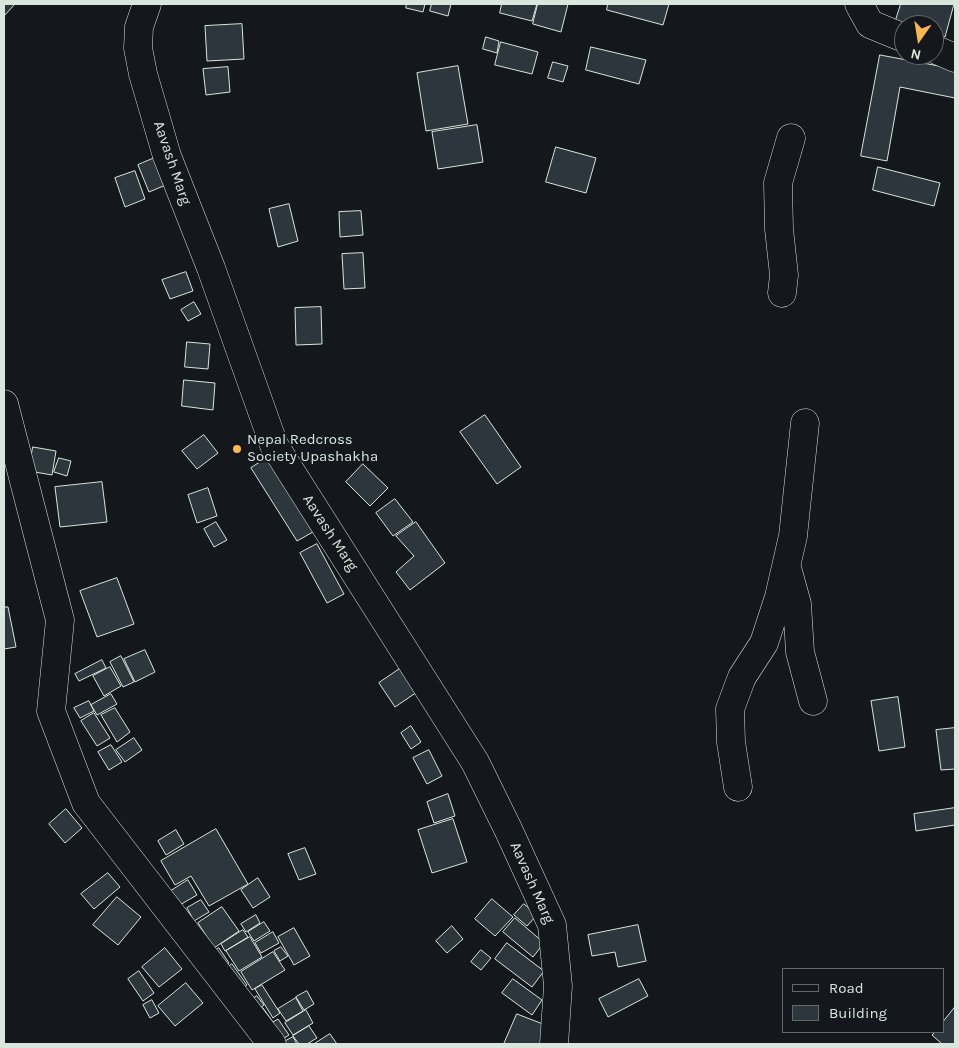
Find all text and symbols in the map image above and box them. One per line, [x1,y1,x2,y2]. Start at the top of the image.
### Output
north arrow [894,15,944,65]
text: N [909,45,923,64]
street label: Aavash Marg [149,119,195,207]
place label: Nepal Redcross Society Upashakha [247,431,378,466]
marker: Nepal Redcross Society Upashakha [231,443,243,455]
street label: Aavash Marg [299,491,361,575]
street label: Aavash Marg [506,839,558,927]
legend [782,968,944,1033]
text: Road [829,979,864,997]
text: Building [829,1004,887,1022]

